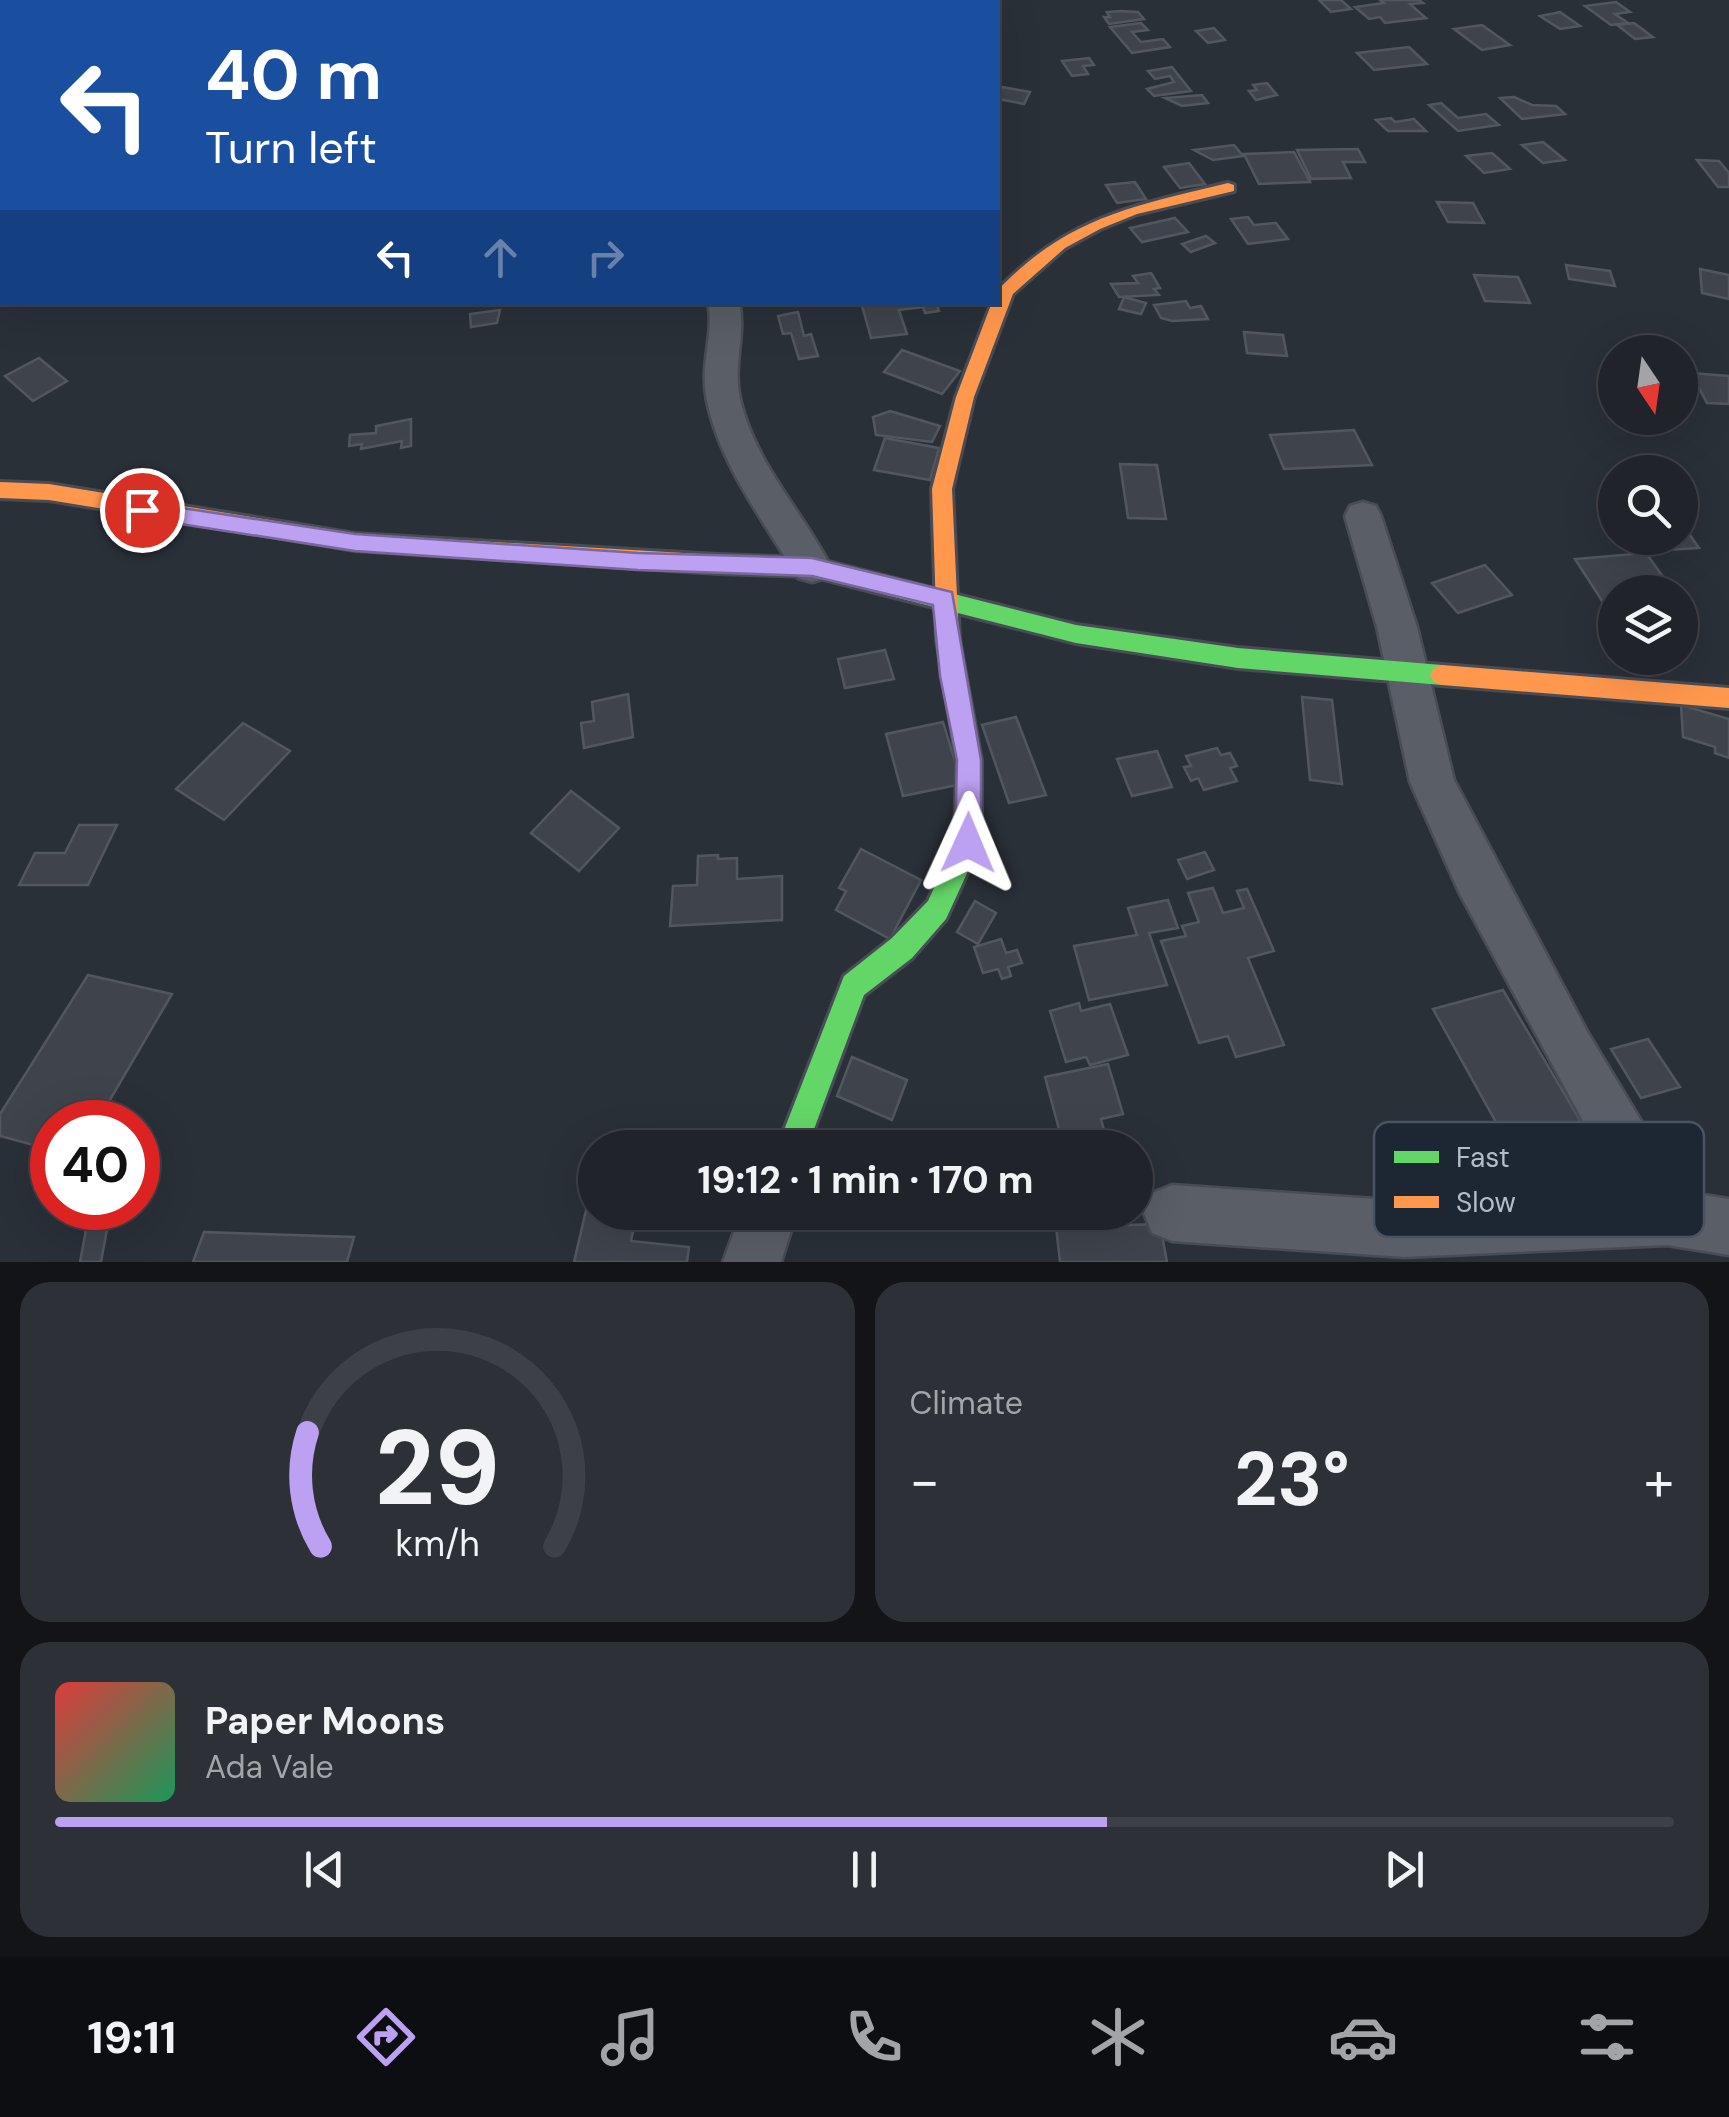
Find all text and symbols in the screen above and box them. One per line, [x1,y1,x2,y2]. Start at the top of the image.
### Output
text: 40 m [205,30,382,121]
icon: left [40,40,170,170]
text: Turn left [205,118,377,177]
icon: left [368,230,423,285]
icon: ahead [473,230,528,285]
icon: right [578,230,633,285]
north arrow [1598,335,1698,435]
map controls [1598,335,1698,675]
button: search [1598,455,1698,555]
pin [100,468,185,553]
icon: arrive [115,483,170,538]
button: layers [1598,575,1698,675]
position arrow [916,791,1020,895]
speed limit sign: 40 [30,1100,160,1230]
legend [1374,1122,1704,1237]
text: Fast [1456,1139,1510,1176]
text: 19:12 · 1 min · 170 m [697,1155,1034,1205]
text: Slow [1456,1184,1516,1221]
text: Climate [910,1382,1023,1424]
text: 29 [374,1401,500,1536]
text: 23° [1234,1431,1350,1528]
text: − [910,1445,940,1517]
text: + [1644,1445,1674,1517]
text: km/h [395,1521,479,1567]
text: Paper Moons [205,1696,445,1746]
text: Ada Vale [205,1746,334,1788]
icon: previous [297,1842,352,1897]
icon: pause [837,1842,892,1897]
icon: next [1377,1842,1432,1897]
icon: directions [351,2002,421,2072]
icon: music [595,2002,665,2072]
icon: phone [839,2002,909,2072]
icon: climate [1083,2002,1153,2072]
icon: car [1328,2002,1398,2072]
icon: filters [1572,2002,1642,2072]
text: 19:11 [87,2008,176,2067]

